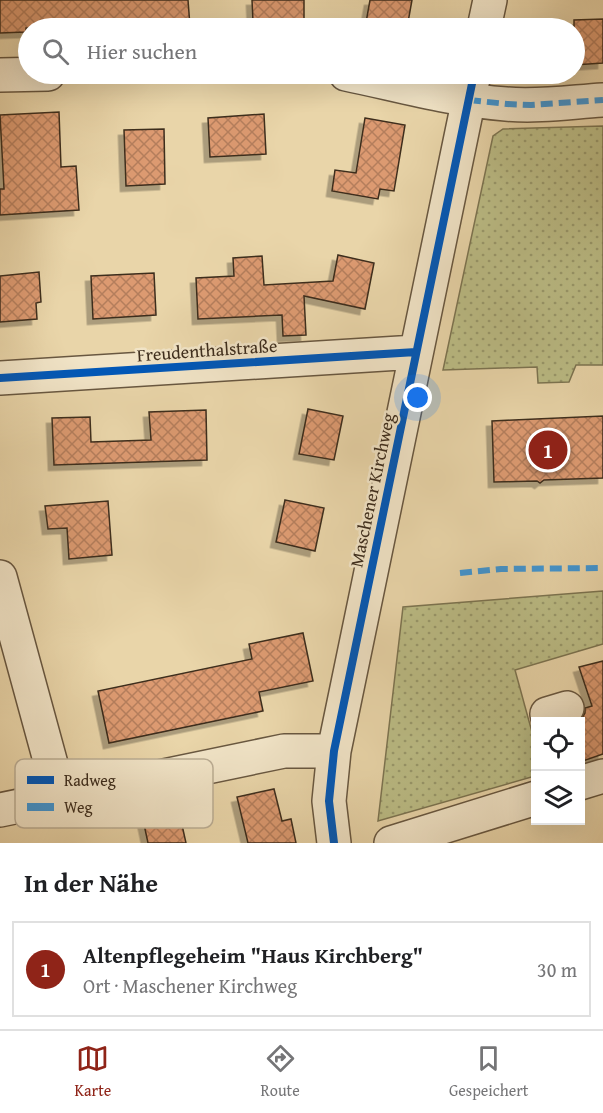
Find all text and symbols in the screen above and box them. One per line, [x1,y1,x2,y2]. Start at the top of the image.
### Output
search box [18,18,585,84]
icon: search [39,35,72,68]
text: Hier suchen [87,35,197,67]
street label: Freudenthalstraße [136,332,278,368]
your location [403,383,432,412]
street label: Maschener Kirchweg [342,410,402,570]
pin: 1 [528,428,568,472]
map controls [531,717,585,825]
button: locate [531,717,585,771]
legend [15,759,213,828]
text: Radweg [64,768,116,792]
button: layers [531,771,585,825]
text: Weg [64,795,92,819]
text: In der Nähe [24,863,158,902]
text: Altenpflegeheim "Haus Kirchberg" [83,939,423,971]
text: 1 [40,955,51,984]
text: 30 m [537,955,577,984]
text: Ort · Maschener Kirchweg [83,971,297,1000]
tab: Karte [75,1042,111,1102]
tab: Route [261,1042,300,1102]
tab: Gespeichert [449,1042,528,1102]

